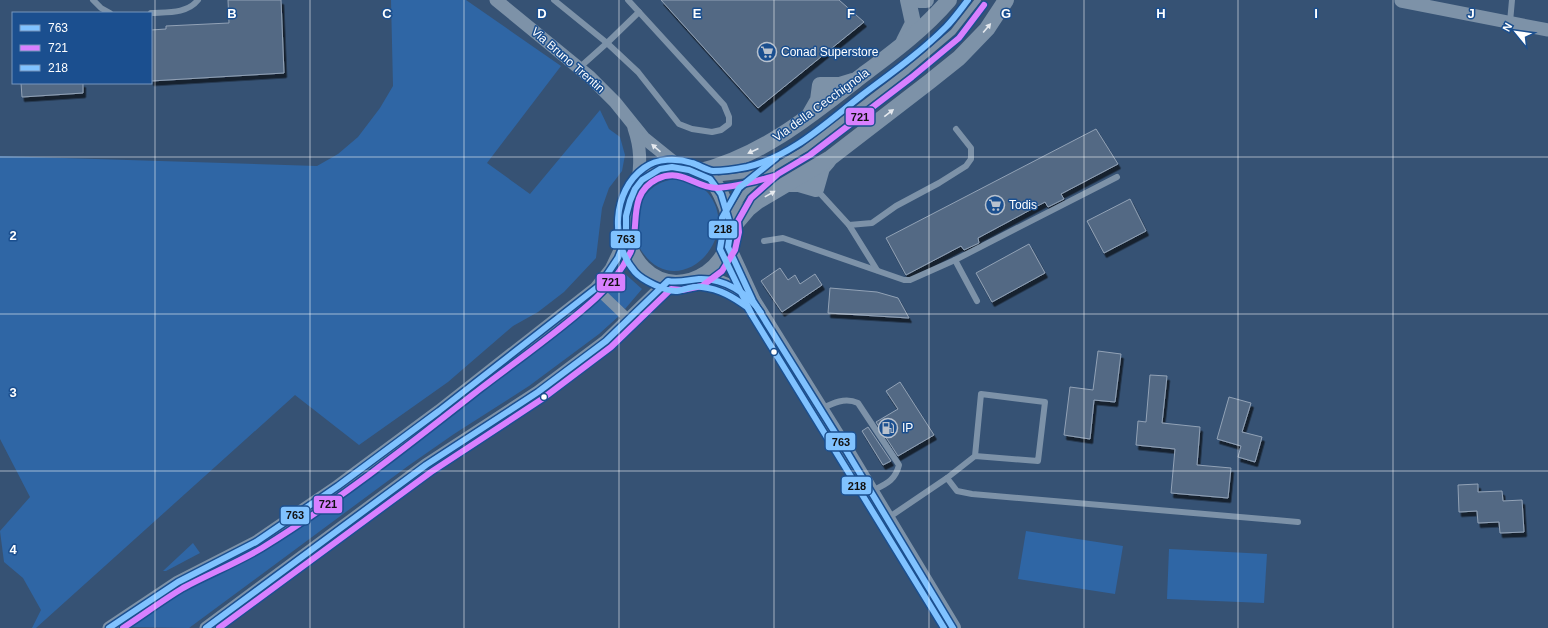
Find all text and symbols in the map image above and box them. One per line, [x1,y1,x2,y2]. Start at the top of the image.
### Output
text: B [227,6,237,21]
text: C [382,6,392,21]
text: D [537,6,547,21]
text: E [693,6,702,21]
text: F [847,6,855,21]
text: G [1001,6,1011,21]
text: H [1156,6,1166,21]
text: I [1314,6,1318,21]
text: J [1467,6,1475,21]
legend [12,12,152,84]
north arrow [1496,12,1536,52]
text: 763 [48,21,68,35]
text: N [1500,21,1514,34]
one-way arrow [982,23,991,34]
street label: Via Bruno Trentin [528,24,608,96]
text: 721 [48,41,68,55]
supermarket icon: Conad Superstore [756,41,778,63]
place label: Conad Superstore [781,45,879,59]
text: 218 [48,61,68,75]
street label: Via della Cecchignola [770,65,872,145]
line badge: 721 [845,107,875,126]
one-way arrow [883,109,894,118]
text: 721 [851,111,869,123]
one-way arrow [651,143,661,153]
one-way arrow [748,148,759,154]
one-way arrow [764,191,776,198]
supermarket icon: Todis [984,194,1006,216]
place label: Todis [1009,198,1037,212]
line badge: 218 [708,220,738,239]
text: 218 [714,223,732,235]
text: 2 [9,228,17,243]
line badge: 763 [610,230,641,249]
text: 763 [617,233,635,245]
line badge: 721 [596,273,626,292]
text: 721 [602,276,620,288]
unlabelled marker [769,347,779,357]
text: 3 [9,385,17,400]
unlabelled marker [539,392,549,402]
fuel station icon: IP [877,417,899,439]
place label: IP [902,421,913,435]
line badge: 763 [825,432,856,451]
text: 763 [832,436,850,448]
line badge: 218 [841,476,872,495]
text: 218 [848,480,866,492]
line badge: 721 [313,495,343,514]
text: 721 [319,498,337,510]
line badge: 763 [280,506,310,525]
text: 763 [286,509,304,521]
text: 4 [9,542,17,557]

